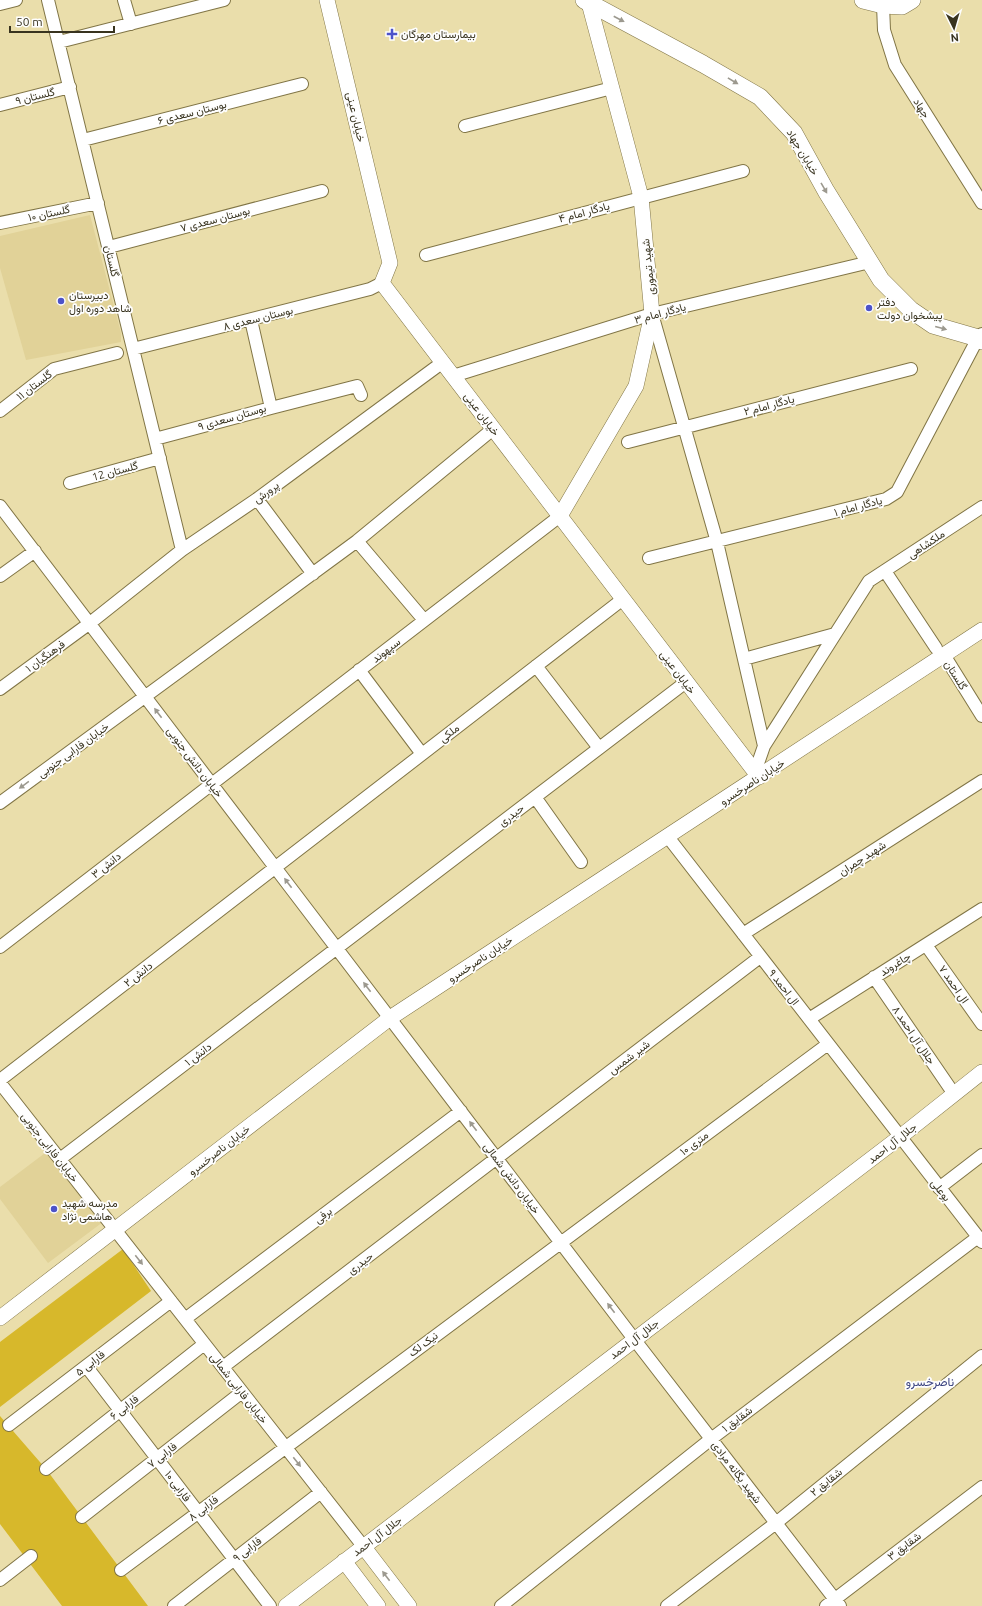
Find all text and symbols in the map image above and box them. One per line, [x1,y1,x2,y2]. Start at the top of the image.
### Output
scale bar [10,8,114,34]
north arrow [934,8,974,48]
text: 50 m [16,15,43,28]
one-way arrow [613,15,625,22]
marker: بیمارستان مهرگان [386,28,398,40]
place label: بیمارستان مهرگان [401,28,476,41]
text: N [950,32,959,44]
one-way arrow [727,78,739,85]
street label: گلستان ۹ [14,85,56,107]
street label: خیابان عینی [343,91,368,143]
street label: جهاد [910,96,933,121]
street label: بوستان سعدی ۶ [156,98,228,127]
street label: خیابان جهاد [784,127,821,178]
one-way arrow [821,182,828,194]
street label: یادگار امام ۴ [557,199,611,226]
street label: گلستان ۱۰ [27,203,71,223]
street label: بوستان سعدی ۷ [179,204,251,235]
street label: شهید تیموری [639,238,658,296]
street label: گلستان [103,244,121,278]
place label: دبیرستان شاهد دوره اول [69,289,132,315]
marker: دبیرستان شاهد دوره اول [56,296,66,306]
place label: دفتر پیشخوان دولت [876,296,943,323]
street label: یادگار امام ۳ [633,300,688,328]
marker: دفتر پیشخوان دولت [864,303,874,313]
street label: بوستان سعدی ۸ [222,304,294,333]
one-way arrow [935,325,947,331]
street label: گلستان ۱۱ [14,368,54,402]
street label: خیابان عینی [461,390,502,439]
street label: یادگار امام ۲ [743,393,796,419]
street label: بوستان سعدی ۹ [197,402,268,433]
street label: گلستان 12 [91,459,139,483]
street label: پرورش [251,479,282,507]
street label: یادگار امام ۱ [833,494,884,520]
street label: ملکشاهی [905,527,947,562]
street label: سپهوند [369,635,404,666]
street label: فرهنگیان ۱ [23,638,67,675]
street label: خیابان عینی [657,648,698,697]
street label: گلستان [942,658,970,692]
one-way arrow [154,707,163,718]
street label: خیابان فارابی جنوبی [35,720,112,781]
street label: ملکی [437,721,462,745]
street label: خیابان دانش جنوبی [164,725,225,800]
street label: خیابان ناصرخسرو [717,757,787,808]
one-way arrow [19,781,29,789]
street label: حیدری [496,802,527,829]
street label: شهید چمران [836,838,889,879]
street label: دانش ۳ [89,850,124,881]
one-way arrow [284,878,292,889]
street label: خیابان ناصرخسرو [445,934,515,985]
street label: چاغروند [877,950,914,980]
street label: دانش ۲ [121,959,155,990]
street label: ال احمد ۷ [936,963,971,1006]
street label: ال احمد ۹ [766,967,802,1008]
one-way arrow [362,981,371,992]
street label: جلال آل احمد ۸ [889,1004,938,1067]
street label: شیر شمس [606,1037,653,1077]
street label: دانش ۱ [182,1040,214,1069]
street label: خیابان فارابی جنوبی [18,1110,81,1185]
street label: جلال آل احمد [865,1120,919,1167]
one-way arrow [468,1121,477,1132]
street label: خیابان ناصرخسرو [186,1122,253,1178]
street label: ۱۰ متری [678,1128,711,1158]
street label: خیابان دانش شمالی [481,1140,543,1216]
street label: بوعلی [928,1177,953,1204]
place label: مدرسه شهید ه‍اشمی نژاد [62,1197,118,1223]
marker: مدرسه شهید ه‍اشمی نژاد [49,1204,59,1214]
street label: برفی [312,1205,335,1226]
street label: حیدری [345,1250,376,1277]
one-way arrow [135,1255,143,1266]
one-way arrow [606,1302,615,1313]
street label: جلال آل احمد [607,1317,662,1362]
street label: نیک لک [406,1329,441,1360]
street label: فارابی ۵ [73,1348,108,1379]
street label: خیابان فارابی شمالی [207,1350,270,1426]
district label: ناصرخسرو [906,1375,954,1390]
street label: فارابی ۶ [107,1392,141,1423]
street label: شقایق ۱ [720,1404,755,1435]
street label: شهید یگانه مرادی [709,1439,764,1506]
street label: فارابی ۷ [145,1440,180,1471]
one-way arrow [292,1456,301,1467]
street label: شقایق ۲ [808,1465,845,1499]
street label: فارابی ۱۰ [162,1468,193,1504]
street label: فارابی ۸ [186,1493,221,1524]
street label: جلال آل احمد [350,1514,405,1559]
street label: شقایق ۳ [885,1529,924,1563]
street label: فارابی ۹ [230,1534,264,1565]
one-way arrow [382,1571,390,1582]

